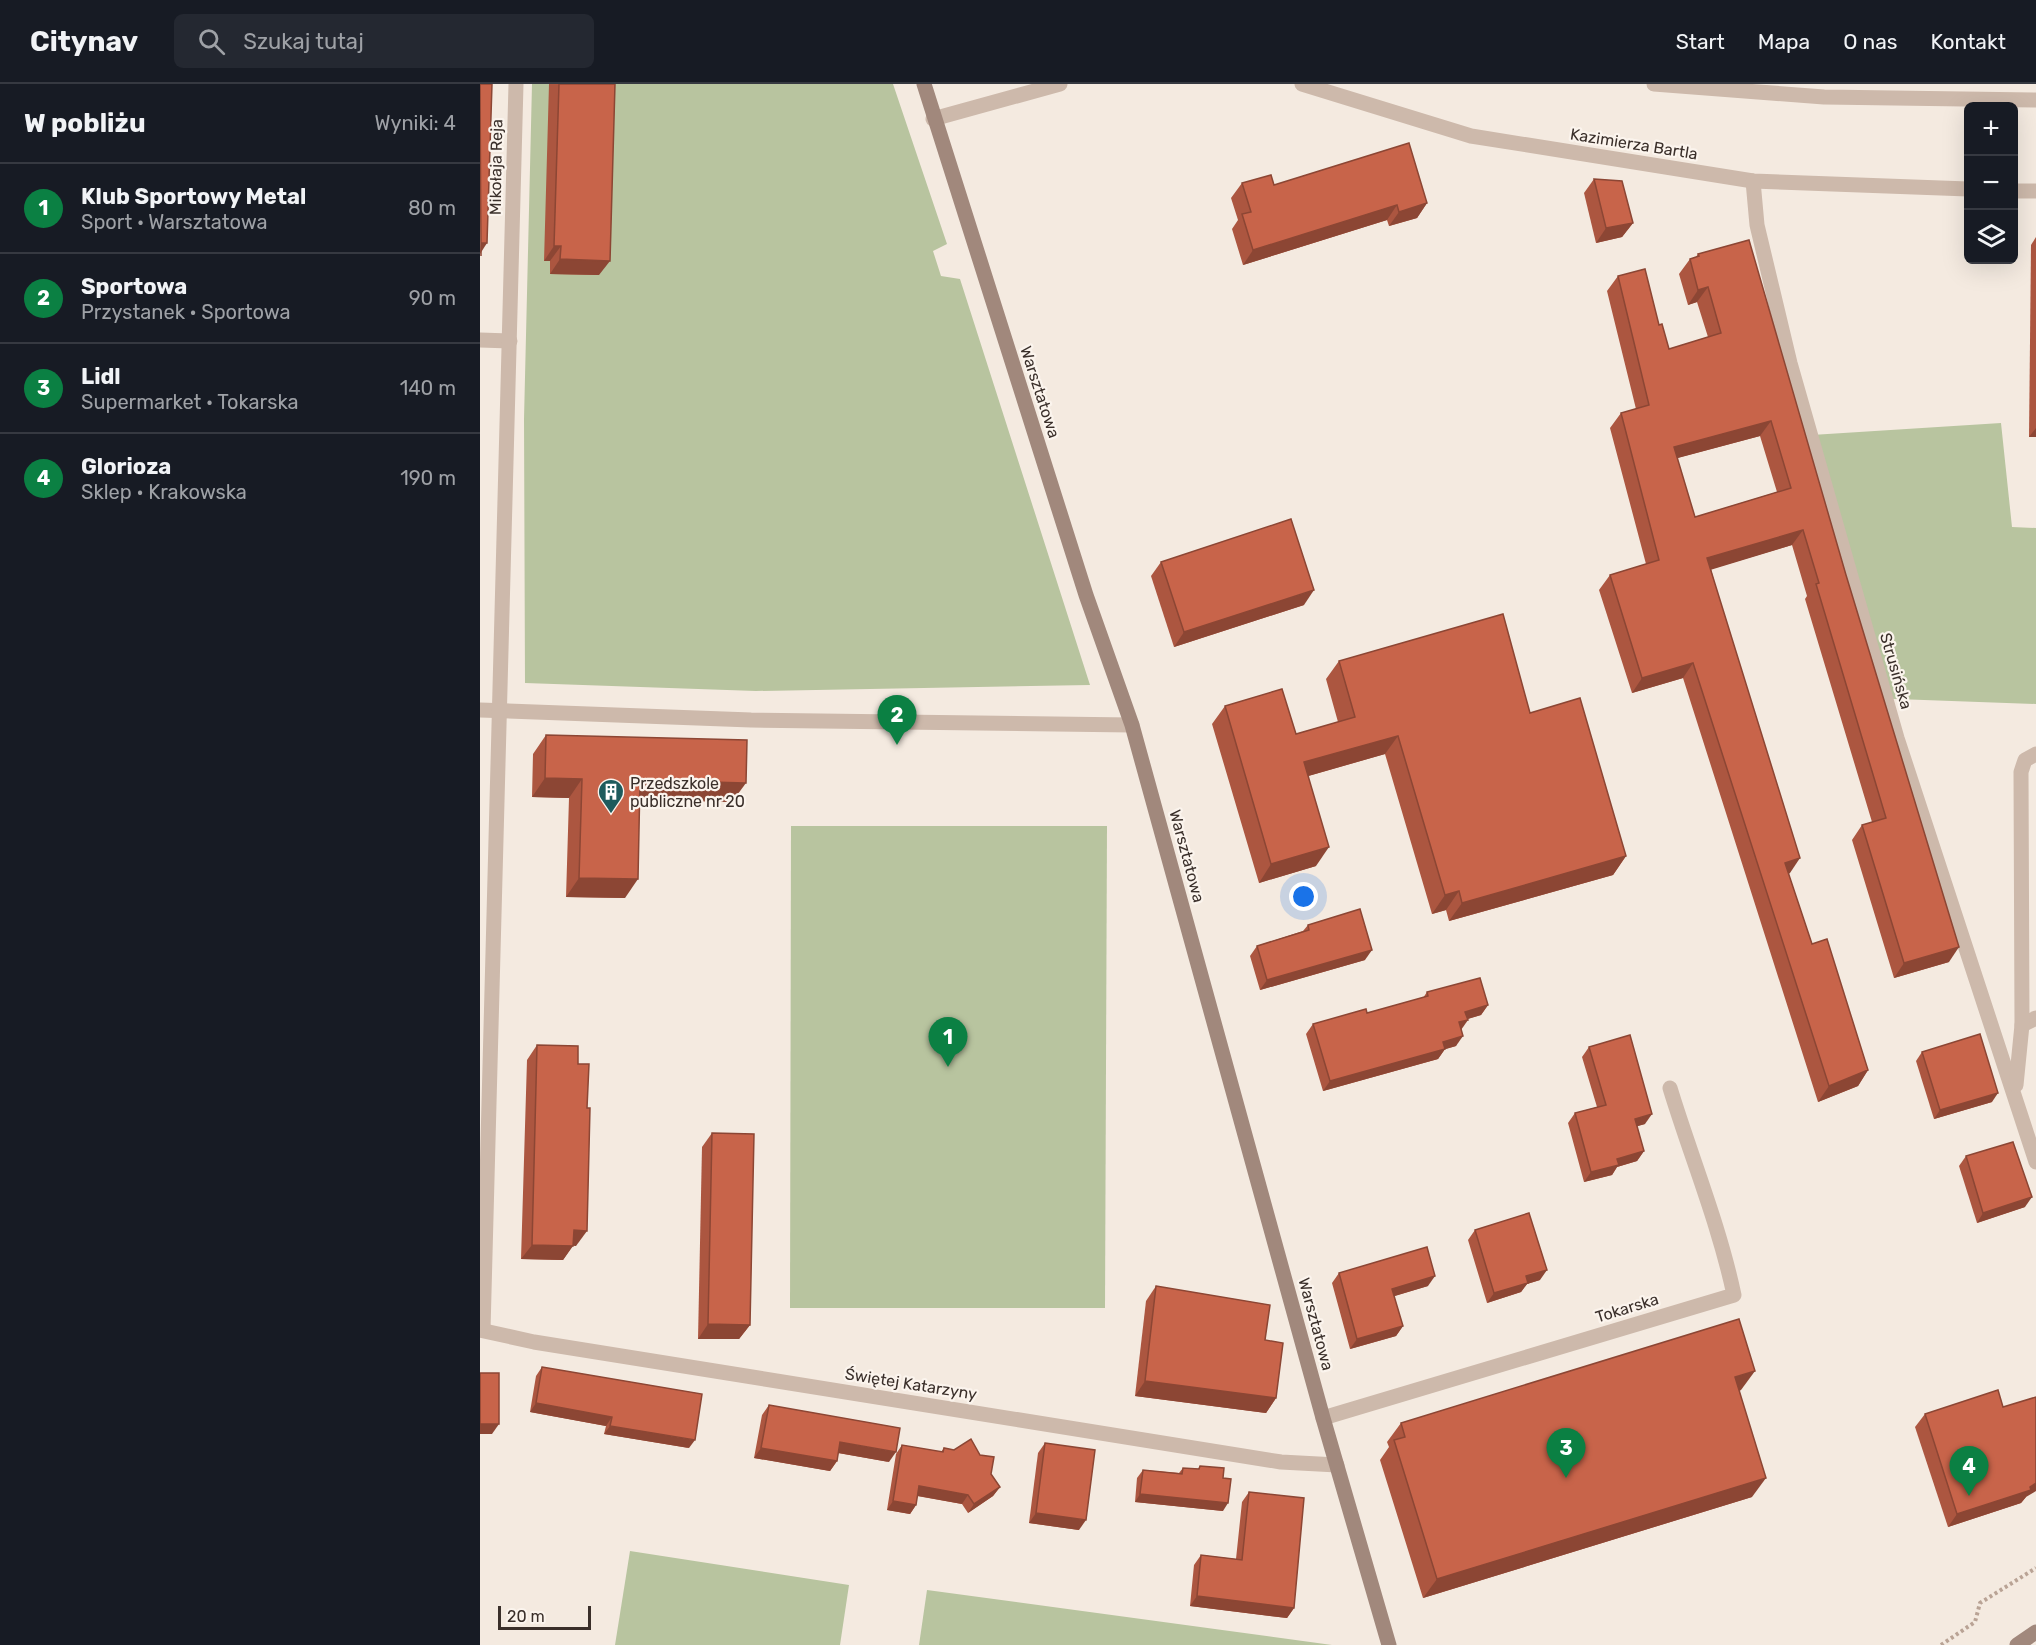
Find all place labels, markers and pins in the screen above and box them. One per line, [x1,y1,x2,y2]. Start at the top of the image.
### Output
pin: 2 [878,696,916,745]
place label: Przedszkole publiczne nr 20 [630,774,745,811]
building icon: Przedszkole publiczne nr 20 [596,777,626,815]
pin: 1 [928,1018,968,1067]
pin: 3 [1546,1428,1586,1478]
pin: 4 [1950,1446,1988,1496]

